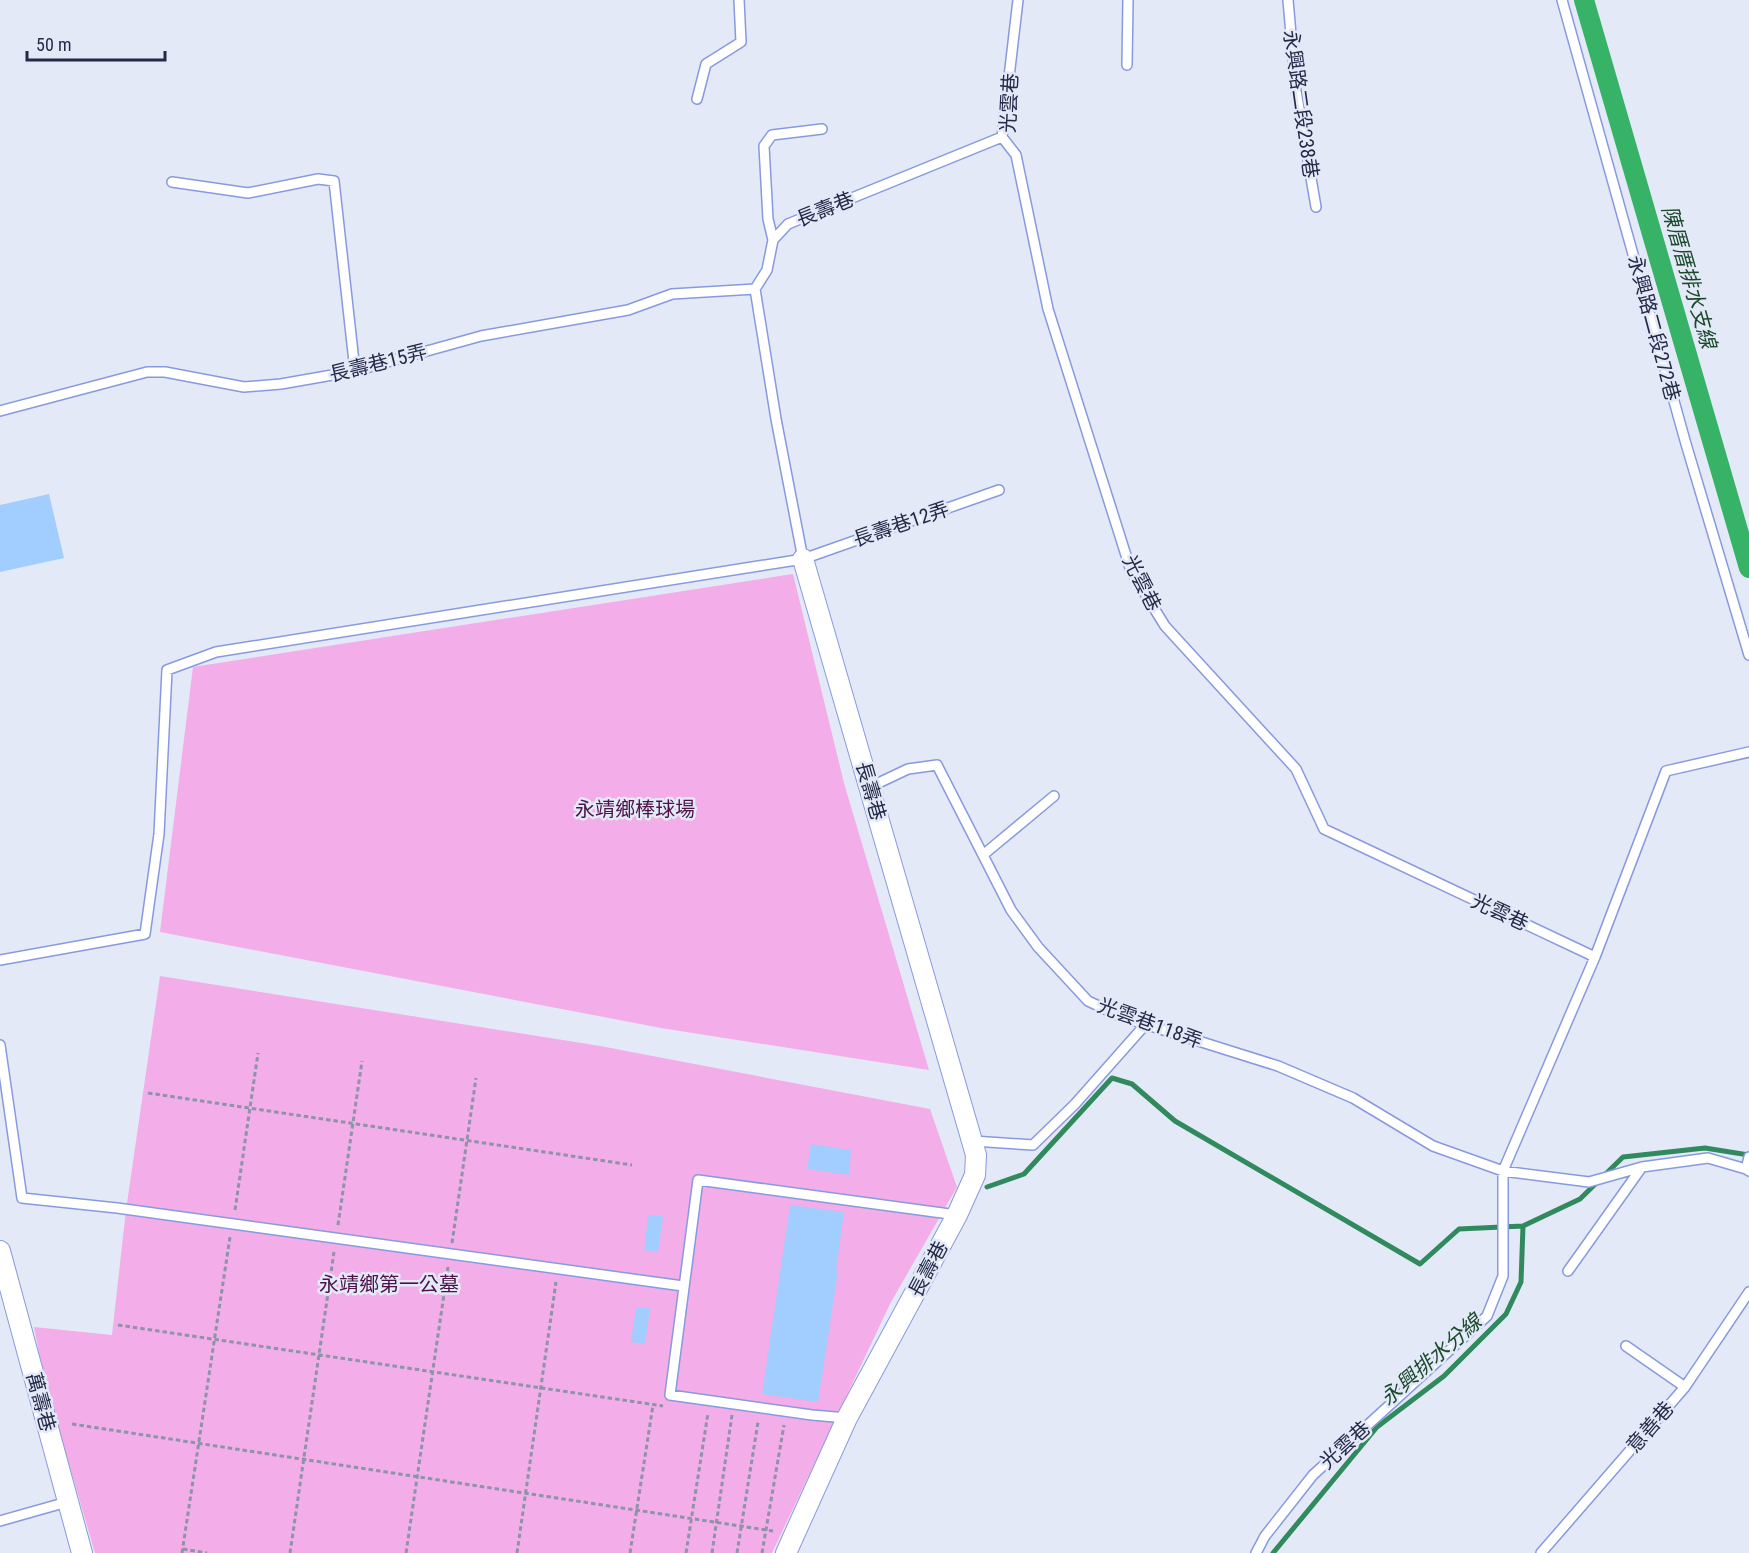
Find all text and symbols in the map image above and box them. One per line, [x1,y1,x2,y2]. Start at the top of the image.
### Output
scale bar [27,24,165,62]
street label: 永興路二段238巷 [1279,28,1323,180]
text: 50 m [36,34,71,55]
street label: 光雲巷 [995,72,1023,134]
street label: 長壽巷 [793,187,857,231]
water label: 陳厝厝排水支線 [1657,203,1721,353]
street label: 永興路二段272巷 [1623,253,1685,403]
street label: 長壽巷15弄 [327,339,429,387]
street label: 長壽巷12弄 [850,496,952,552]
street label: 光雲巷 [1118,551,1166,615]
street label: 長壽巷 [851,759,891,823]
park label: 永靖鄉棒球場 [575,797,695,821]
street label: 光雲巷 [1468,888,1532,936]
street label: 光雲巷118弄 [1094,993,1206,1053]
street label: 長壽巷 [903,1237,953,1301]
park label: 永靖鄉第一公墓 [319,1272,459,1296]
water label: 永興排水分線 [1376,1308,1488,1410]
street label: 萬壽巷 [22,1370,60,1434]
street label: 意善巷 [1621,1396,1679,1458]
street label: 光雲巷 [1315,1416,1375,1474]

